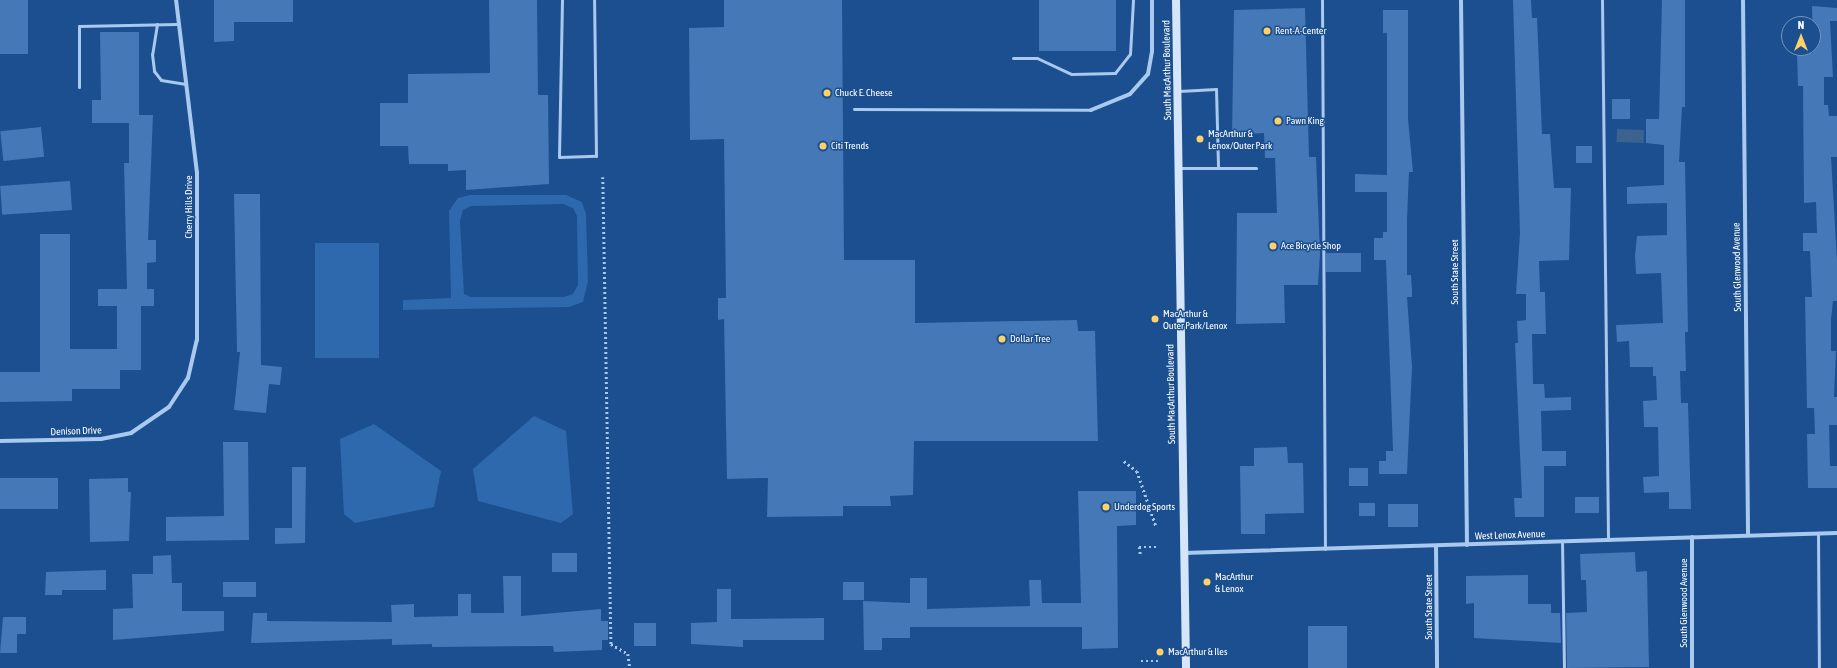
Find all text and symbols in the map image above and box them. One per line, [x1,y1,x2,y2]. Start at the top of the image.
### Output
north arrow [1781,16,1821,56]
text: N [1798,19,1804,31]
street label: South MacArthur Boulevard [1160,20,1174,120]
place label: Rent-A-Center [1275,25,1326,37]
marker: Rent-A-Center [1262,26,1272,36]
place label: Chuck E. Cheese [835,87,893,99]
marker: Chuck E. Cheese [822,88,832,98]
place label: Pawn King [1286,115,1324,127]
marker: Pawn King [1273,116,1283,126]
place label: MacArthur & Lenox/Outer Park [1208,127,1272,150]
marker: MacArthur & Lenox/Outer Park [1195,134,1205,144]
place label: Citi Trends [831,140,869,152]
marker: Citi Trends [818,141,828,151]
street label: Cherry Hills Drive [183,176,195,238]
street label: South Glenwood Avenue [1730,222,1744,312]
street label: South State Street [1449,239,1461,305]
place label: Ace Bicycle Shop [1281,240,1341,252]
marker: Ace Bicycle Shop [1268,241,1278,251]
place label: MacArthur & Outer Park/Lenox [1163,307,1227,330]
marker: MacArthur & Outer Park/Lenox [1150,314,1160,324]
place label: Dollar Tree [1010,333,1050,345]
marker: Dollar Tree [997,334,1007,344]
street label: South MacArthur Boulevard [1164,344,1178,444]
street label: Denison Drive [50,424,102,438]
place label: Underdog Sports [1114,501,1175,513]
marker: Underdog Sports [1101,502,1111,512]
street label: West Lenox Avenue [1475,528,1545,542]
street label: South Glenwood Avenue [1678,558,1690,648]
place label: MacArthur & Lenox [1215,570,1253,594]
street label: South State Street [1423,574,1435,640]
marker: MacArthur & Lenox [1202,577,1212,587]
place label: MacArthur & Iles [1168,646,1227,658]
marker: MacArthur & Iles [1155,647,1165,657]

